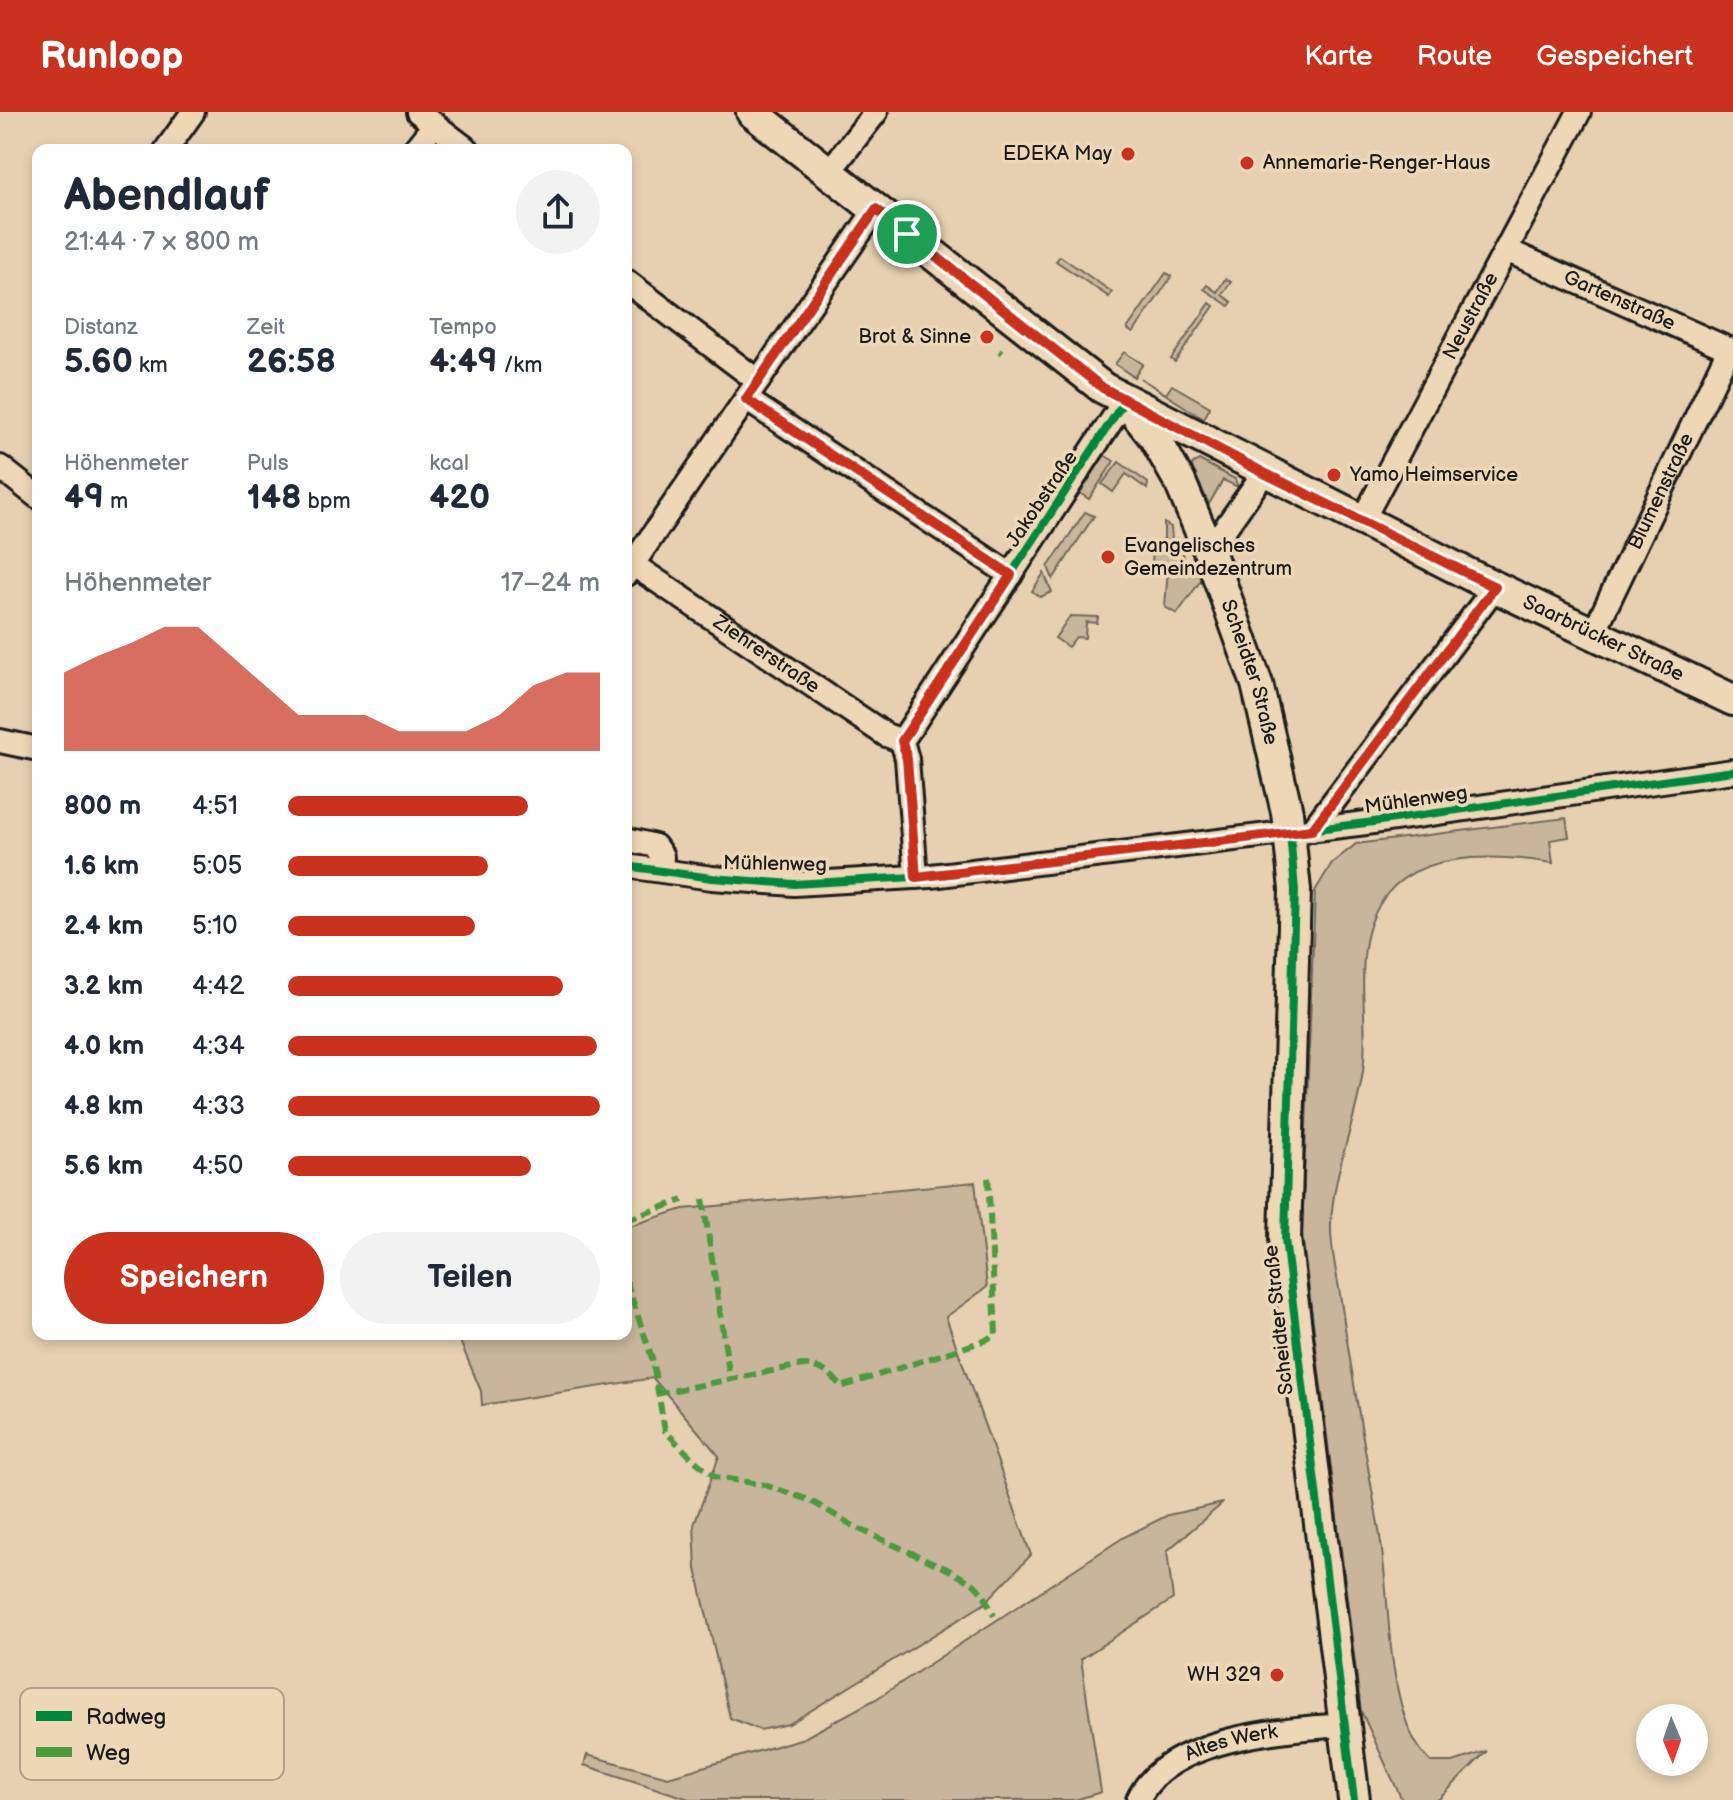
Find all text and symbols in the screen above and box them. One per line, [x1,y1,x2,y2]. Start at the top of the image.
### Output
text: Runloop [40,34,183,79]
text: Karte [1304,40,1373,73]
text: Route [1417,40,1492,73]
text: Gespeichert [1536,40,1693,73]
place label: EDEKA May [1003,142,1112,166]
marker: EDEKA May [1119,145,1137,163]
place label: Annemarie-Renger-Haus [1263,151,1490,175]
marker: Annemarie-Renger-Haus [1238,154,1256,172]
text: Abendlauf [64,170,270,223]
button: share [516,170,600,254]
pin [873,200,941,268]
icon: arrive [885,212,929,256]
text: 21:44 · 7 × 800 m [64,227,259,258]
street label: Gartenstraße [1560,265,1679,336]
street label: Neustraße [1438,268,1504,364]
text: Distanz [64,314,138,341]
text: Zeit [247,314,285,341]
text: Tempo [429,314,497,341]
place label: Brot & Sinne [858,325,971,349]
marker: Brot & Sinne [978,328,996,346]
text: 5.60 [64,341,133,382]
text: 26:58 [247,341,336,382]
text: 4:49 [429,341,497,382]
text: km [133,352,168,379]
text: /km [497,352,542,379]
street label: Blumenstraße [1623,429,1699,554]
street label: Jakobstraße [1001,446,1083,552]
text: Höhenmeter [64,450,188,477]
text: Puls [247,450,289,477]
text: kcal [429,450,469,477]
place label: Yamo Heimservice [1349,463,1518,487]
marker: Yamo Heimservice [1325,466,1343,484]
text: 49 [64,477,104,518]
text: 148 [247,477,301,518]
text: 420 [429,477,490,518]
text: m [104,488,128,515]
text: bpm [301,488,351,515]
place label: Evangelisches Gemeindezentrum [1124,534,1292,581]
marker: Evangelisches Gemeindezentrum [1099,548,1117,566]
text: Höhenmeter [64,568,211,599]
text: 17–24 m [501,568,600,599]
street label: Saarbrücker Straße [1519,590,1688,687]
street label: Scheidter Straße [1216,596,1283,747]
street label: Ziehrerstraße [708,610,824,699]
street label: Mühlenweg [1363,781,1469,819]
text: 800 m [64,791,141,822]
text: 4:51 [192,791,238,822]
text: 1.6 km [64,851,139,882]
text: 5:05 [192,851,242,882]
street label: Mühlenweg [723,851,827,877]
text: 2.4 km [64,911,143,942]
text: 5:10 [192,911,238,942]
text: 3.2 km [64,971,143,1002]
text: 4:42 [192,971,244,1002]
text: 4.0 km [64,1031,144,1062]
text: 4:34 [192,1031,245,1062]
text: 4.8 km [64,1091,143,1122]
text: 4:33 [192,1091,245,1122]
text: 5.6 km [64,1151,143,1182]
text: 4:50 [192,1151,243,1182]
button: Speichern [64,1232,324,1324]
button: Teilen [340,1232,600,1324]
street label: Scheidter Straße [1259,1244,1299,1396]
place label: WH 329 [1187,1663,1261,1687]
marker: WH 329 [1268,1666,1286,1684]
legend [20,1688,284,1780]
text: Radweg [86,1704,166,1731]
north arrow [1636,1704,1708,1776]
map controls [1636,1704,1708,1776]
street label: Altes Werk [1181,1719,1279,1767]
text: Weg [86,1740,131,1767]

